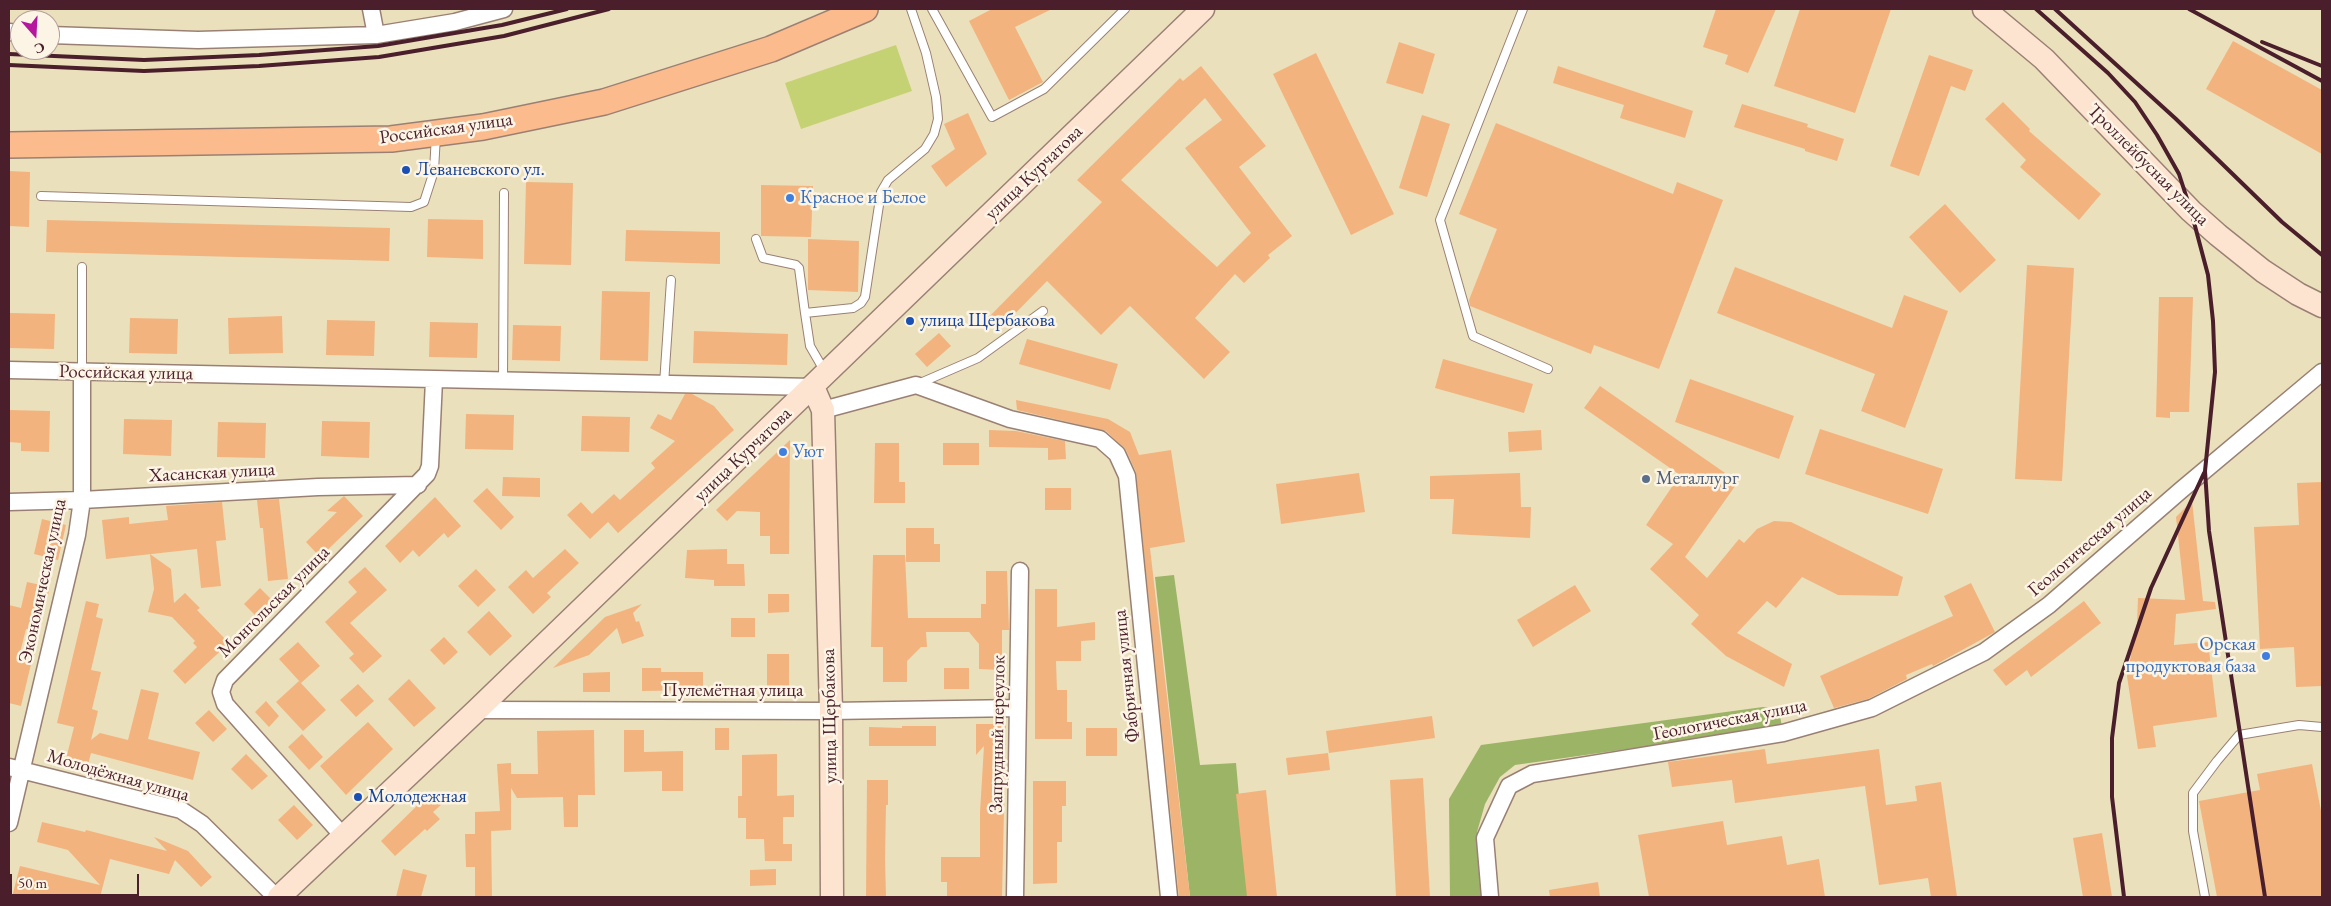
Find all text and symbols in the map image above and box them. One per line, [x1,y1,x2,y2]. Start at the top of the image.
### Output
north arrow [10,10,60,60]
text: С [32,38,47,58]
street label: Троллейбусная улица [2082,99,2214,231]
street label: Российская улица [378,108,514,150]
street label: улица Курчатова [980,121,1088,225]
place label: Леваневского ул. [416,159,545,181]
marker: Леваневского ул. [400,164,412,176]
place label: Красное и Белое [800,187,926,209]
marker: Красное и Белое [784,192,796,204]
place label: улица Щербакова [920,310,1055,332]
marker: улица Щербакова [904,315,916,327]
street label: Российская улица [59,360,193,386]
street label: улица Курчатова [689,403,797,507]
place label: Уют [793,441,824,463]
marker: Уют [777,446,789,458]
street label: Хасанская улица [148,458,276,488]
place label: Металлург [1656,468,1739,490]
marker: Металлург [1640,473,1652,485]
street label: Геологическая улица [2024,482,2156,602]
street label: Экономическая улица [14,497,72,665]
street label: Монгольская улица [213,541,335,663]
street label: Фабричная улица [1109,609,1145,743]
place label: Орская продуктовая база [2126,634,2256,678]
street label: улица Щербакова [817,648,843,784]
marker: Орская продуктовая база [2260,650,2272,662]
street label: Запрудный переулок [985,655,1011,813]
street label: Пулемётная улица [662,680,804,702]
street label: Геологическая улица [1651,694,1809,746]
street label: Молодёжная улица [44,745,192,807]
place label: Молодежная [368,786,467,808]
marker: Молодежная [352,791,364,803]
scale bar [12,864,141,896]
text: 50 m [18,873,47,892]

